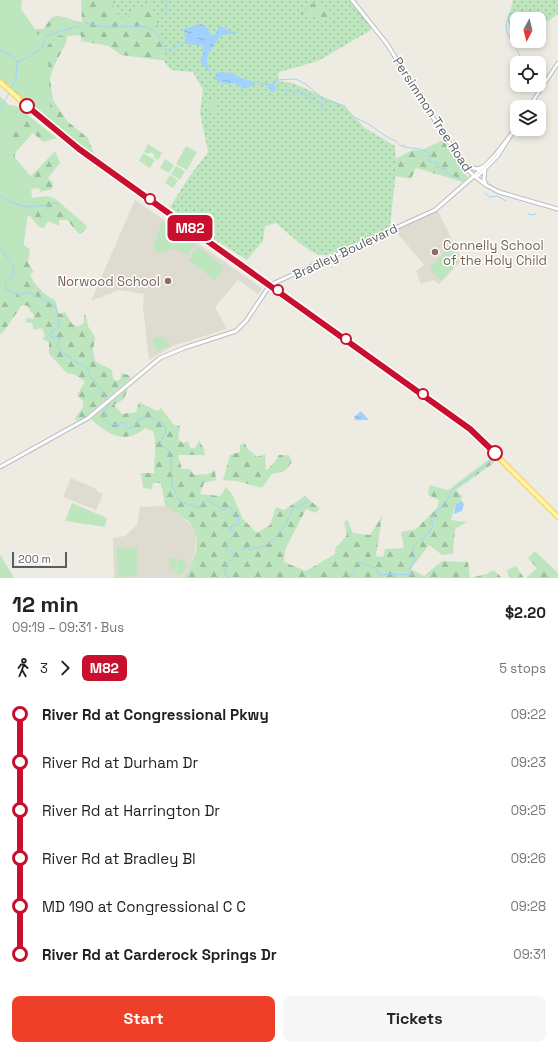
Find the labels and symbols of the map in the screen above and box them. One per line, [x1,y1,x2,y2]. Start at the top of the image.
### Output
north arrow [510,12,546,48]
street label: Persimmon Tree Road [389,54,476,175]
unlabelled marker [19,98,35,114]
unlabelled marker [144,193,156,205]
line badge: M82 [167,215,213,241]
street label: Bradley Boulevard [290,220,400,283]
place label: Connelly School of the Holy Child [443,237,547,269]
marker: Connelly School of the Holy Child [430,247,440,257]
place label: Norwood School [57,273,160,290]
marker: Norwood School [163,276,173,286]
unlabelled marker [272,284,284,296]
unlabelled marker [340,333,352,345]
unlabelled marker [417,388,429,400]
unlabelled marker [487,445,503,461]
scale bar [12,550,67,569]

